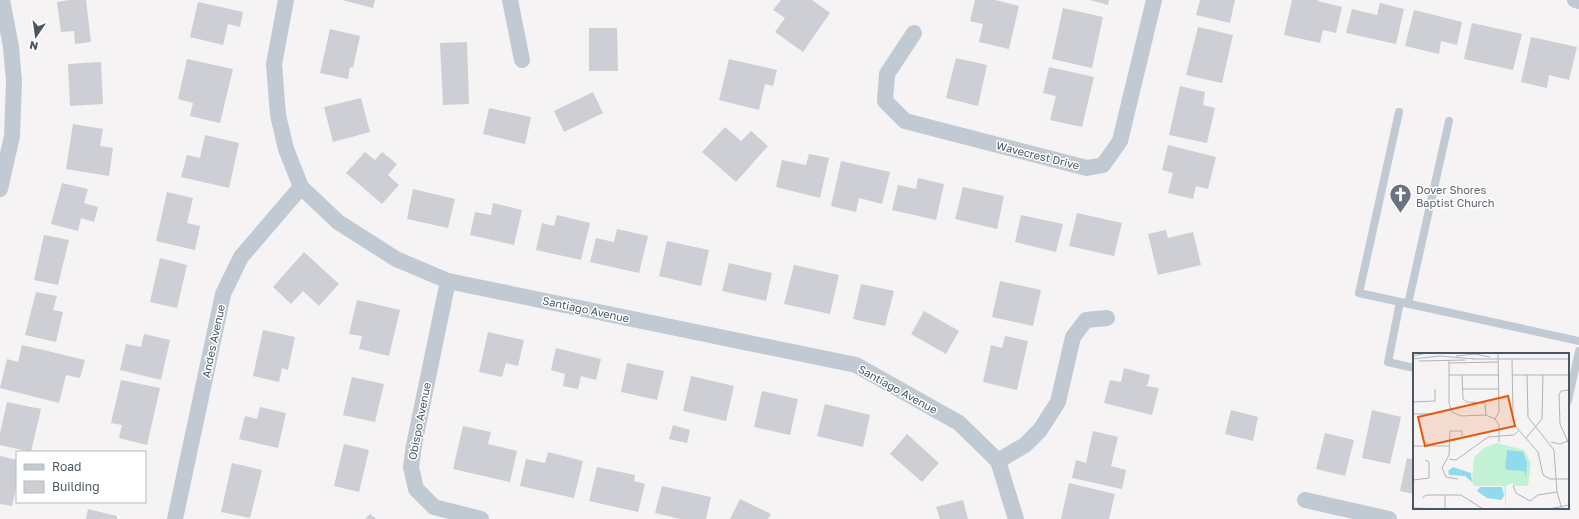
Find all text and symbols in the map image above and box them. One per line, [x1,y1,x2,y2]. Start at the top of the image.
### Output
north arrow [16,16,56,56]
text: N [28,39,39,54]
street label: Wavecrest Drive [995,138,1081,172]
church icon: Dover Shores Baptist Church [1387,182,1413,215]
place label: Dover Shores Baptist Church [1416,183,1495,209]
street label: Santiago Avenue [541,293,631,325]
street label: Andes Avenue [199,303,227,379]
inset map [1413,353,1569,509]
street label: Santiago Avenue [856,362,940,416]
street label: Obispo Avenue [405,381,433,461]
legend [16,451,146,503]
text: Road [52,459,81,474]
text: Building [52,479,100,494]

